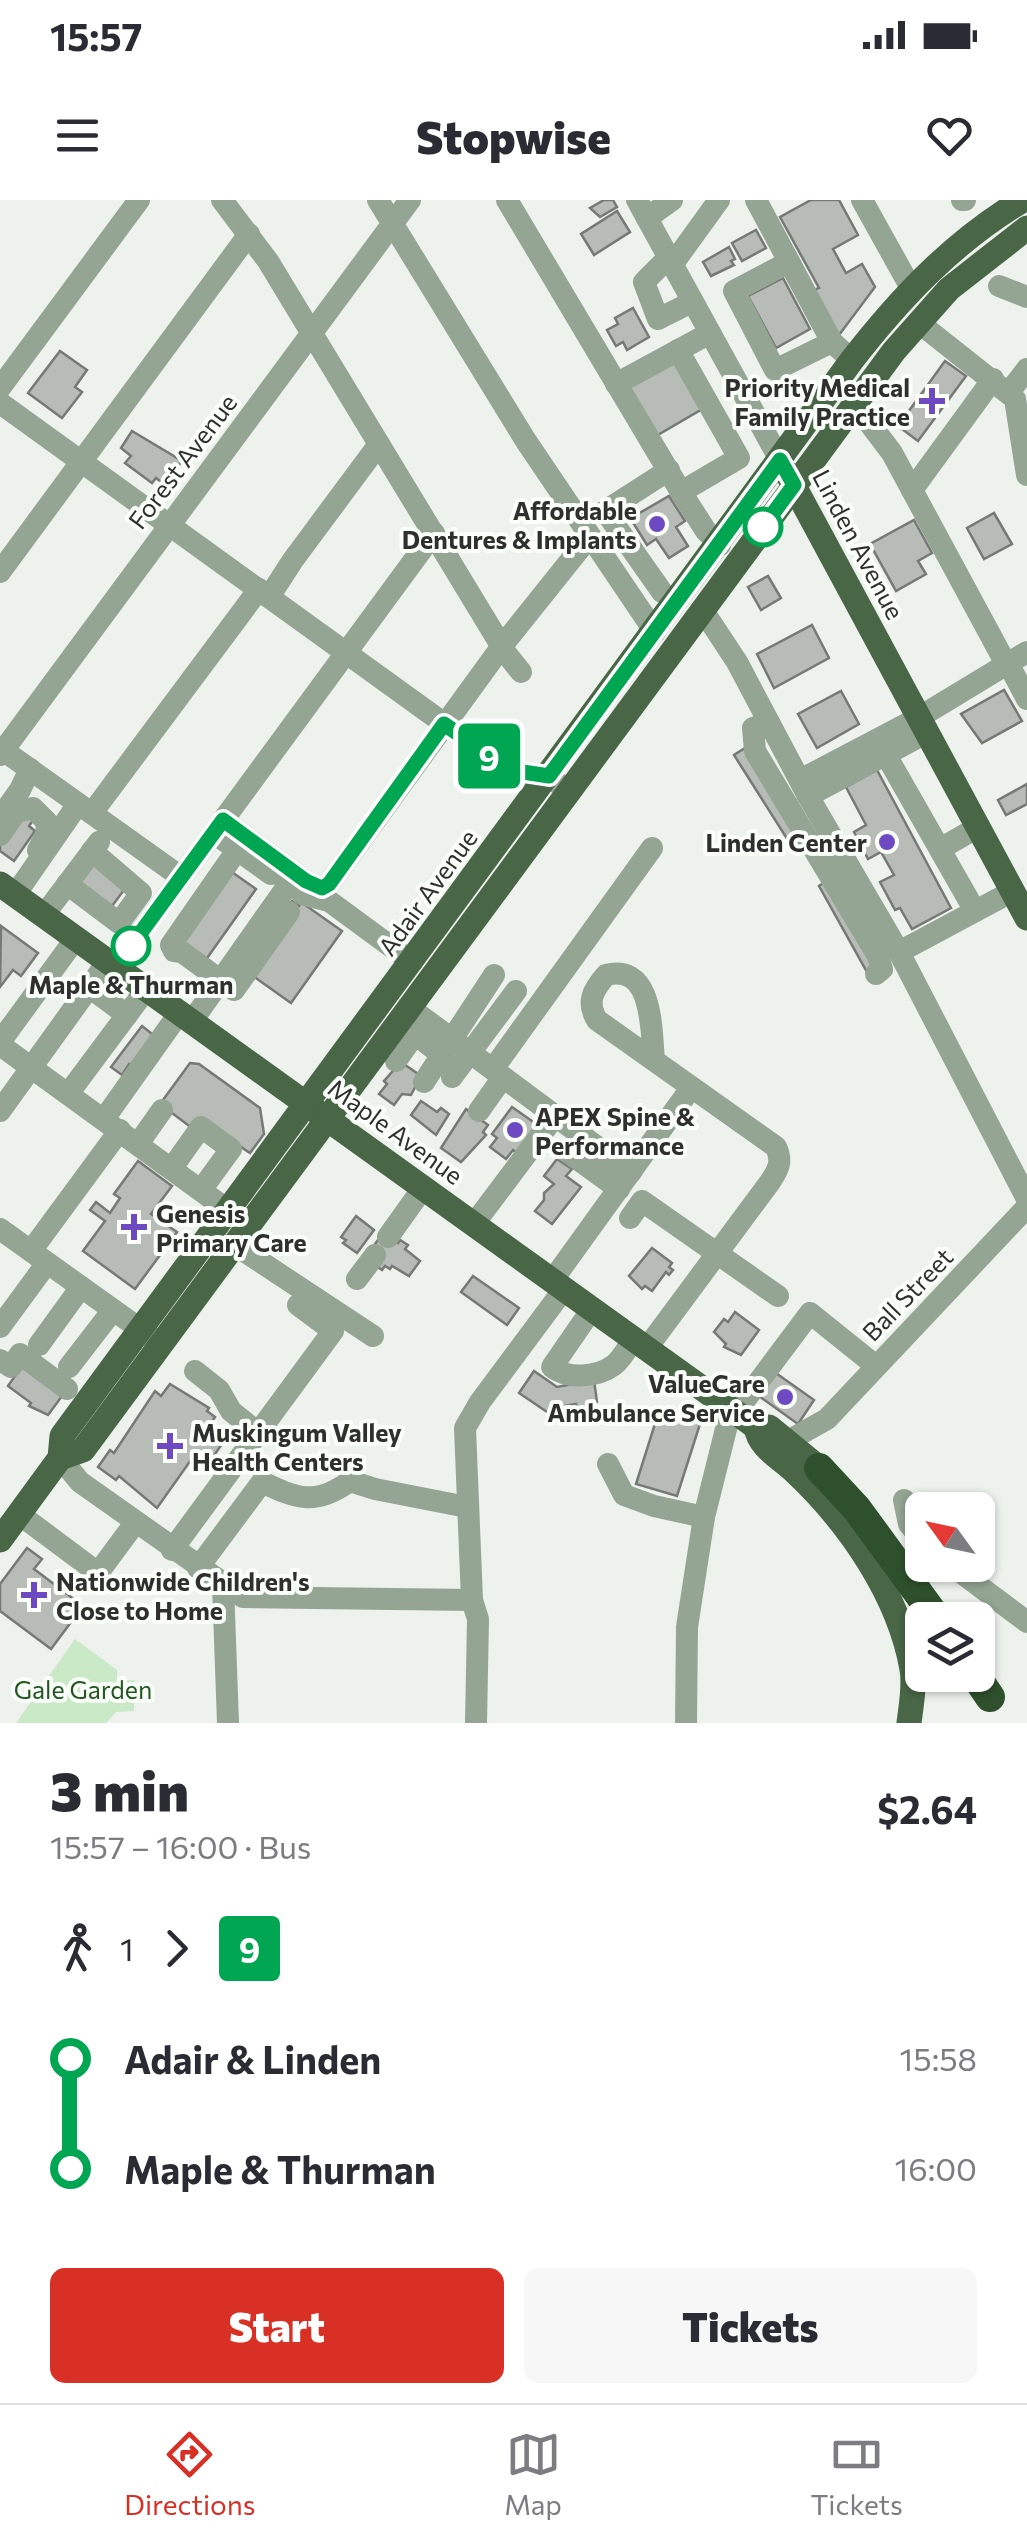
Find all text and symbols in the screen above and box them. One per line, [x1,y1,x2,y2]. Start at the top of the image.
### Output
text: 15:57 [50,12,142,59]
icon: menu [50,108,105,163]
text: Stopwise [416,108,611,163]
icon: heart [922,108,977,163]
place label: Priority Medical Family Practice [724,372,910,431]
street label: Forest Avenue [122,388,242,534]
marker: Priority Medical Family Practice [919,388,945,414]
street label: Linden Avenue [807,464,911,624]
place label: Affordable Dentures & Implants [402,495,637,554]
unlabelled marker [744,508,782,546]
marker: Affordable Dentures & Implants [646,513,668,535]
line badge: 9 [456,724,522,788]
text: 9 [478,735,500,778]
street label: Adair Avenue [371,823,483,961]
place label: Linden Center [705,827,867,857]
marker: Linden Center [876,831,898,853]
marker: Maple & Thurman [112,927,150,965]
place label: Maple & Thurman [28,969,234,999]
street label: Maple Avenue [323,1072,469,1190]
place label: APEX Spine & Performance [535,1101,695,1160]
marker: APEX Spine & Performance [504,1119,526,1141]
place label: Genesis Primary Care [156,1198,307,1257]
marker: Genesis Primary Care [121,1214,147,1240]
street label: Ball Street [855,1241,959,1347]
place label: ValueCare Ambulance Service [547,1368,765,1427]
marker: ValueCare Ambulance Service [774,1386,796,1408]
place label: Muskingum Valley Health Centers [192,1417,402,1476]
marker: Muskingum Valley Health Centers [157,1433,183,1459]
north arrow [905,1492,995,1582]
map controls [905,1492,995,1692]
place label: Nationwide Children's Close to Home [56,1566,310,1625]
marker: Nationwide Children's Close to Home [21,1582,47,1608]
button: layers [905,1602,995,1692]
park label: Gale Garden [14,1674,152,1704]
text: 3 min [50,1755,189,1822]
text: $2.64 [877,1785,977,1832]
text: 15:57 – 16:00 · Bus [50,1826,311,1866]
icon: walk [50,1921,105,1976]
icon: forward [149,1921,204,1976]
text: 9 [239,1927,260,1970]
text: 1 [120,1928,134,1968]
text: Adair & Linden [124,2035,381,2082]
text: 15:58 [900,2038,977,2078]
text: Maple & Thurman [124,2145,436,2192]
text: 16:00 [895,2148,977,2188]
button: Start [50,2268,504,2383]
button: Tickets [524,2268,977,2383]
tab: Directions [124,2427,256,2521]
tab: Map [504,2427,562,2521]
tab: Tickets [810,2427,903,2521]

